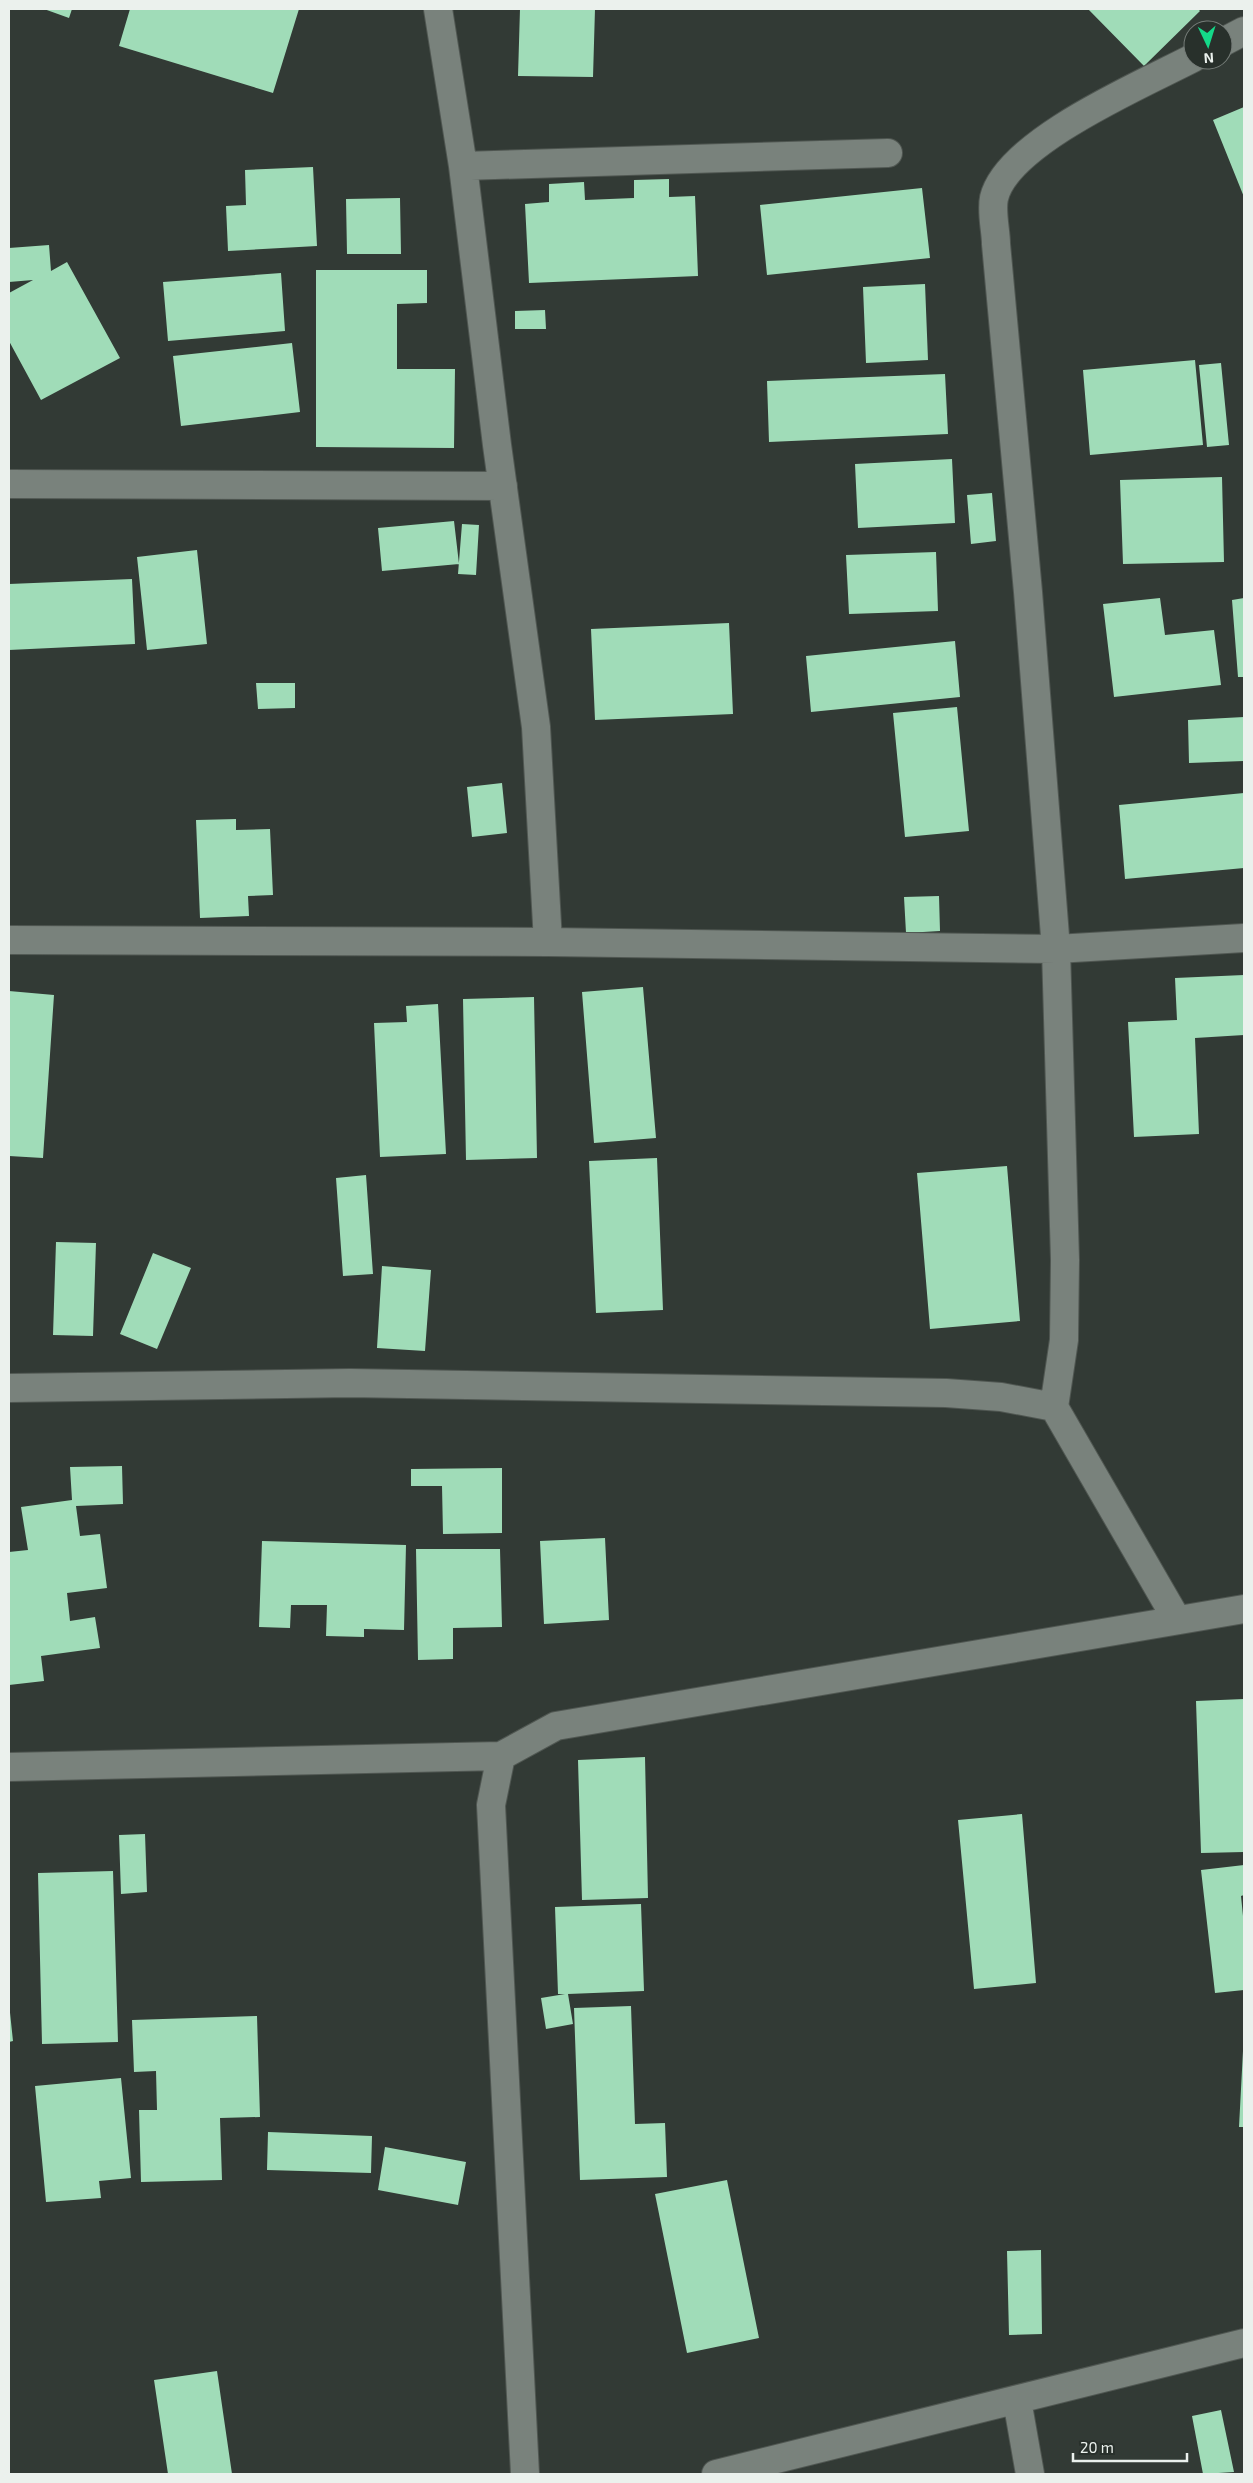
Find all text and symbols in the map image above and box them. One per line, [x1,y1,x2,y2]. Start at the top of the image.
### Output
north arrow [1183,20,1233,70]
text: N [1203,50,1215,67]
scale bar [1073,2430,1187,2462]
text: 20 m [1080,2438,1114,2456]

